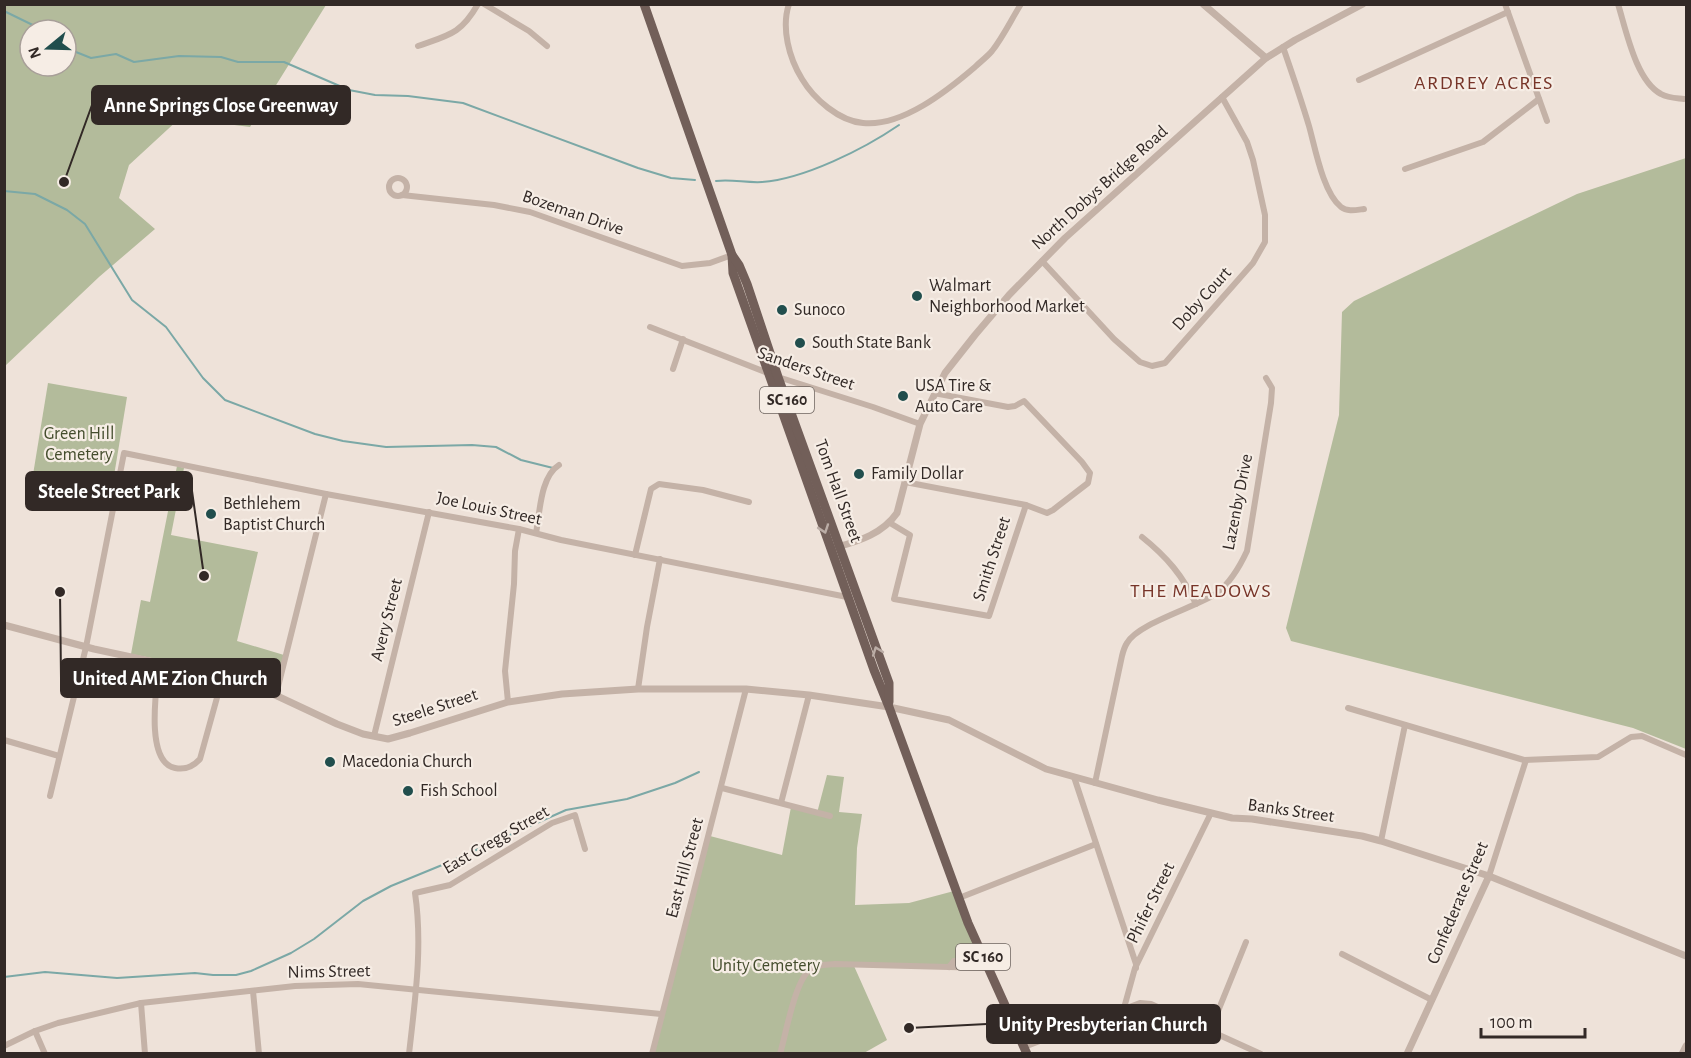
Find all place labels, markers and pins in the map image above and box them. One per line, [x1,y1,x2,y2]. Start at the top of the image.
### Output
callout: Anne Springs Close Greenway [92,86,350,124]
place label: Walmart Neighborhood Market [929,277,1085,316]
marker: Walmart Neighborhood Market [910,289,924,303]
place label: Sunoco [794,301,846,319]
marker: Sunoco [775,303,789,317]
place label: South State Bank [812,334,932,352]
marker: South State Bank [793,336,807,350]
place label: USA Tire & Auto Care [915,377,991,416]
marker: USA Tire & Auto Care [896,389,910,403]
place label: Family Dollar [871,465,964,483]
marker: Family Dollar [852,467,866,481]
callout: Steele Street Park [26,472,192,510]
place label: Bethlehem Baptist Church [223,495,325,534]
marker: Bethlehem Baptist Church [204,507,218,521]
callout: United AME Zion Church [61,659,280,697]
place label: Macedonia Church [342,753,472,771]
marker: Macedonia Church [323,755,337,769]
place label: Fish School [420,782,498,800]
marker: Fish School [401,784,415,798]
callout: Unity Presbyterian Church [987,1005,1220,1043]

